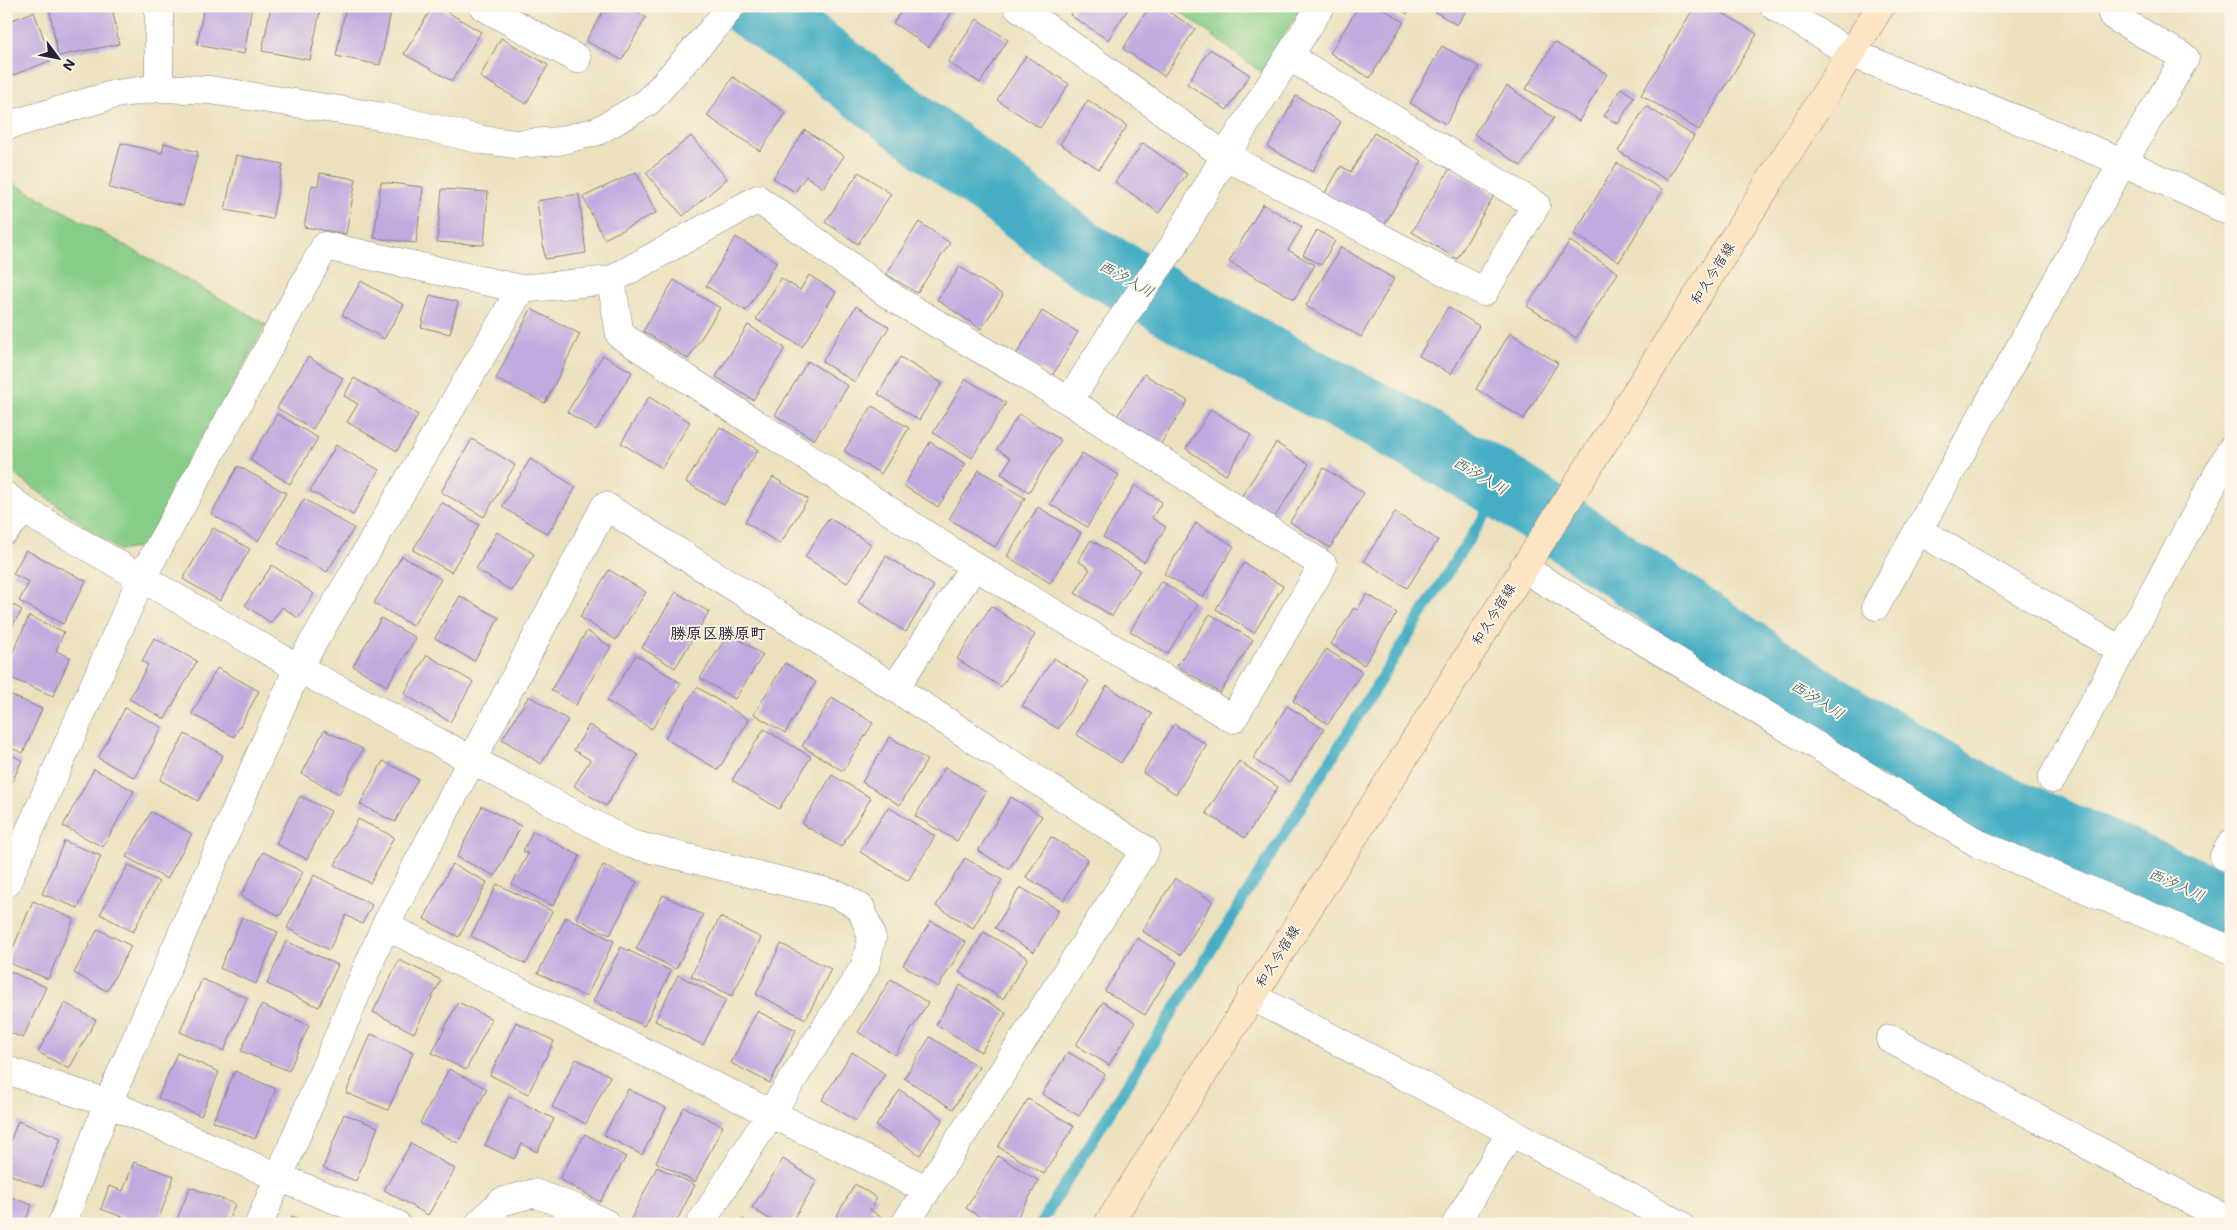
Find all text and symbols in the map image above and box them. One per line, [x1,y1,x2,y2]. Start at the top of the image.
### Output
north arrow [32,32,82,82]
text: N [59,56,80,75]
street label: 和久今宿線 [1685,238,1739,308]
water label: 西汐入川 [1096,255,1158,301]
water label: 西汐入川 [1450,451,1512,499]
street label: 和久今宿線 [1466,579,1520,649]
district label: 勝原区勝原町 [670,622,766,643]
water label: 西汐入川 [1787,675,1849,723]
water label: 西汐入川 [2146,863,2208,905]
street label: 和久今宿線 [1250,921,1304,991]

